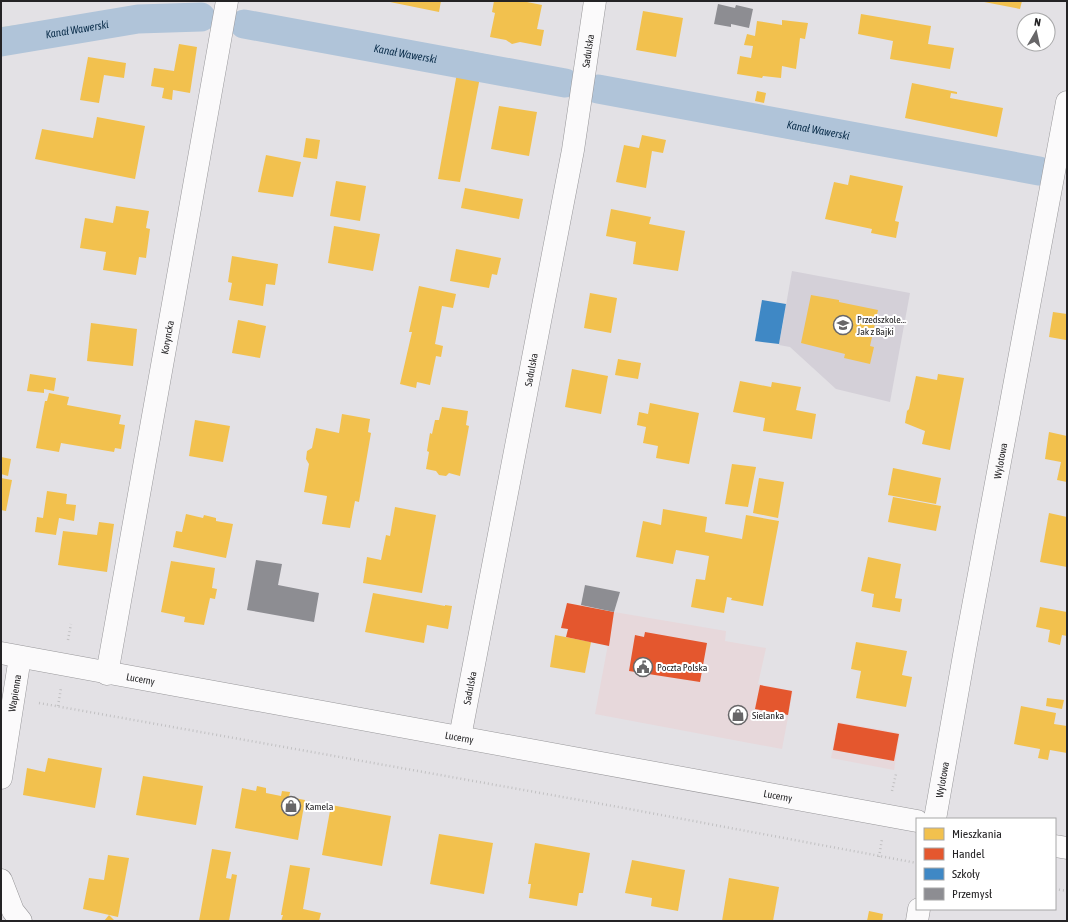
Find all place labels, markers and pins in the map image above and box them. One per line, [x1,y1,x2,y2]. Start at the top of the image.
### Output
school or university icon: Przedszkole... Jak z Bajki [832,314,854,336]
place label: Przedszkole... Jak z Bajki [857,314,906,337]
public building icon: Poczta Polska [632,656,654,678]
place label: Poczta Polska [657,662,708,673]
shop icon: Sielanka [727,704,749,726]
place label: Sielanka [752,710,785,721]
shop icon: Kamela [280,795,302,817]
place label: Kamela [305,801,334,812]

